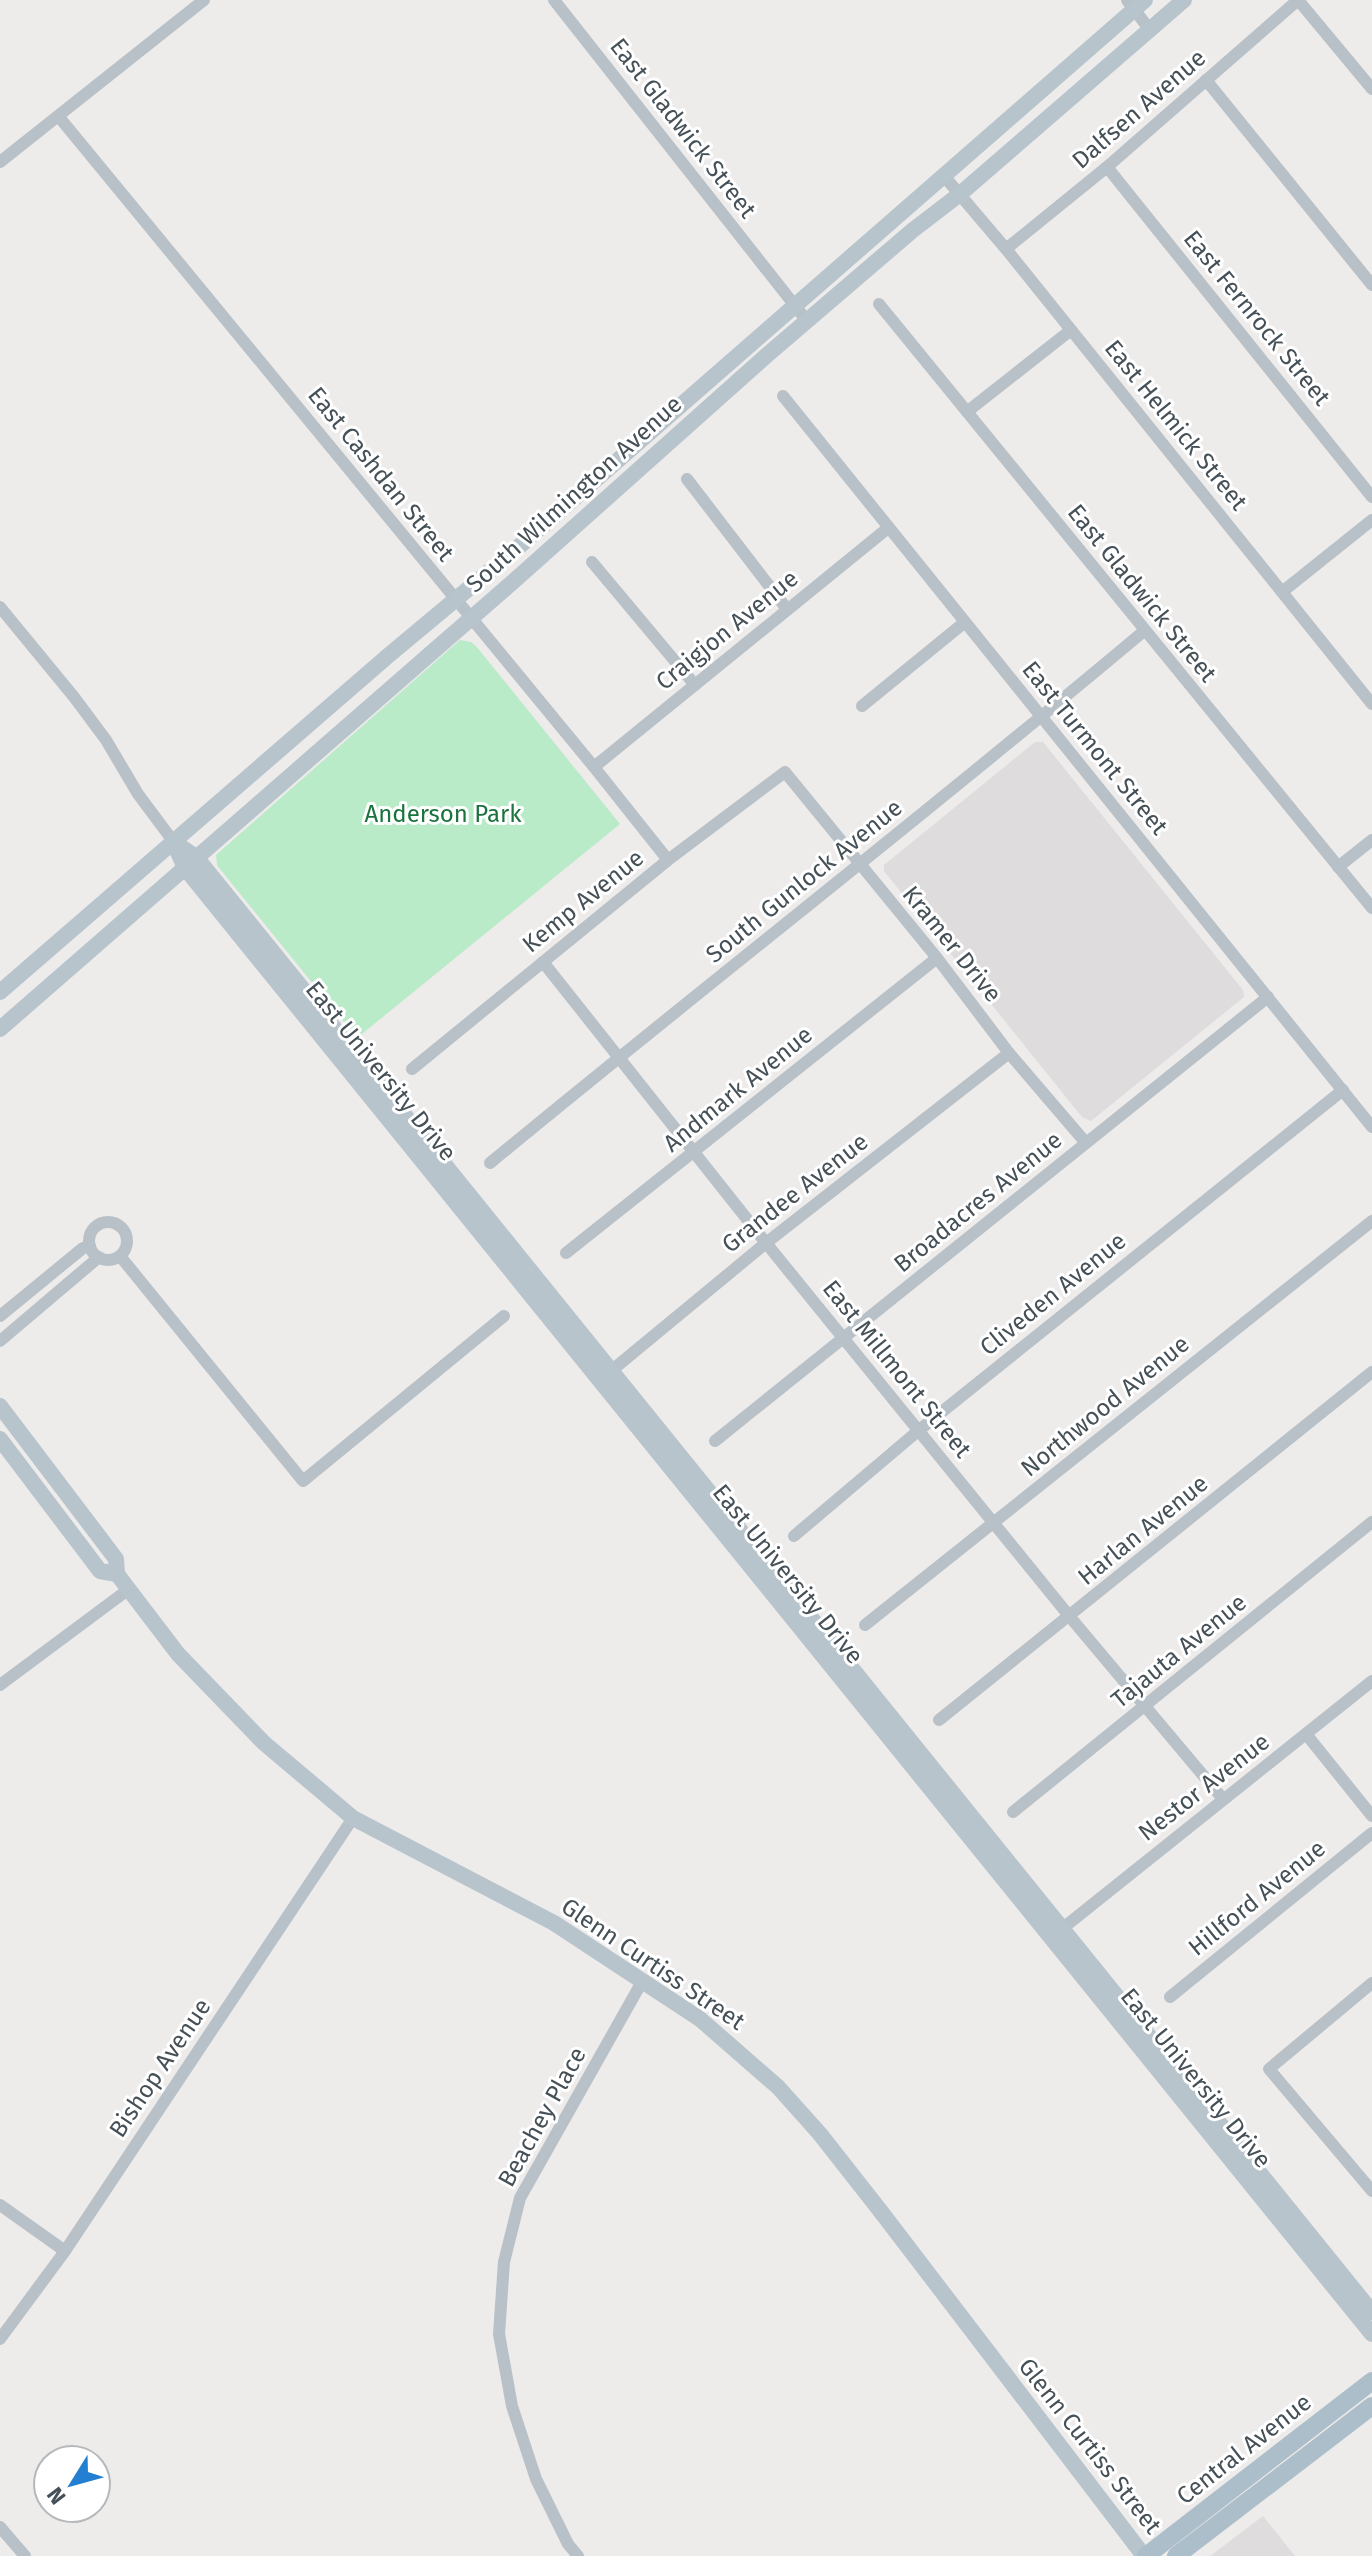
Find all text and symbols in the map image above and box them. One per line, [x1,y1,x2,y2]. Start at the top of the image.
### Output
street label: East Gladwick Street [604,33,762,224]
street label: Dalfsen Avenue [1067,44,1211,174]
street label: East Fernrock Street [1178,225,1336,411]
street label: East Helmick Street [1099,334,1253,516]
street label: East Cashdan Street [302,381,460,567]
street label: South Wilmington Avenue [461,390,687,598]
street label: East Gladwick Street [1062,499,1222,688]
street label: Craigjon Avenue [650,564,804,696]
street label: East Turmont Street [1016,656,1174,841]
street label: South Gunlock Avenue [700,793,908,969]
park label: Anderson Park [364,800,522,828]
street label: Kemp Avenue [517,844,649,958]
street label: Kramer Drive [897,880,1007,1008]
street label: East University Drive [300,976,462,1166]
street label: Andmark Avenue [658,1020,818,1158]
street label: Broadacres Avenue [888,1126,1068,1278]
street label: Grandee Avenue [717,1127,873,1259]
street label: Cliveden Avenue [975,1227,1131,1361]
street label: East Millmont Street [817,1275,977,1464]
street label: Northwood Avenue [1015,1330,1195,1482]
street label: Harlan Avenue [1073,1469,1213,1591]
street label: East University Drive [707,1479,869,1669]
street label: Tajauta Avenue [1106,1588,1252,1714]
street label: Nestor Avenue [1133,1727,1275,1847]
street label: Hillford Avenue [1183,1834,1331,1962]
street label: Glenn Curtiss Street [556,1892,750,2036]
street label: East University Drive [1115,1983,1277,2173]
street label: Bishop Avenue [103,1993,217,2143]
street label: Beachey Place [492,2042,592,2192]
street label: Glenn Curtiss Street [1013,2353,1167,2540]
street label: Central Avenue [1171,2388,1317,2510]
north arrow [32,2444,112,2524]
text: N [41,2482,72,2510]

